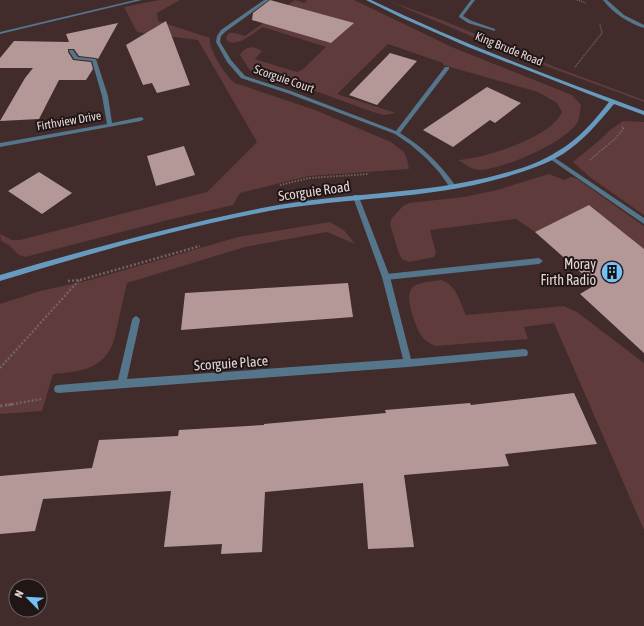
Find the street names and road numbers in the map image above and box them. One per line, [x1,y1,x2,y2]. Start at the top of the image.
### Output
street label: King Brude Road [473,29,545,69]
street label: Scorguie Court [252,62,316,96]
street label: Firthview Drive [36,108,102,134]
street label: Scorguie Road [277,178,351,204]
street label: Scorguie Place [193,352,269,374]

